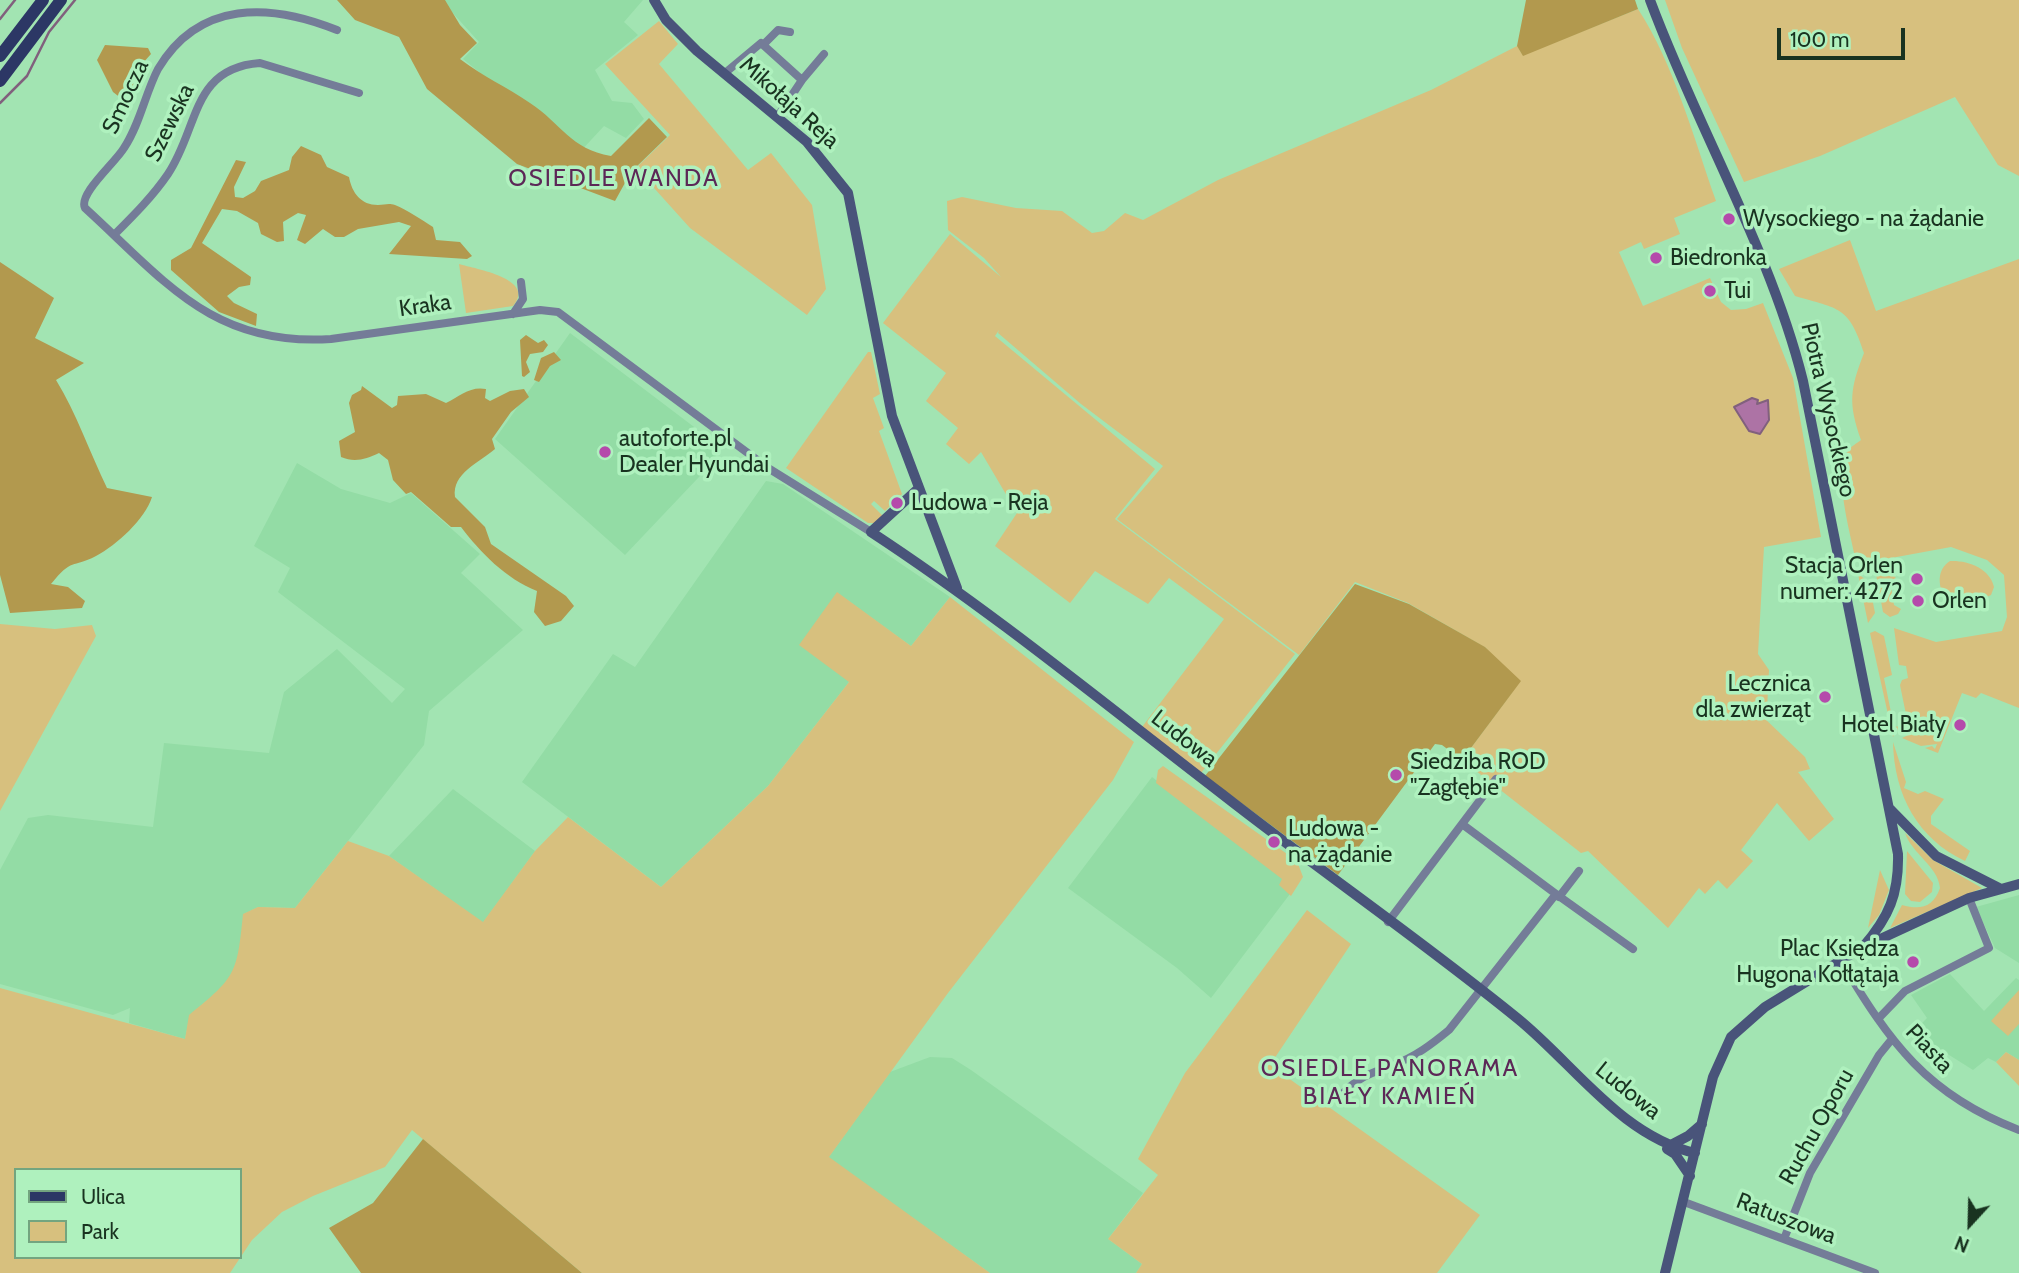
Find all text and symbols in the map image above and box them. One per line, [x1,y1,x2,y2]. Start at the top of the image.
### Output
scale bar [1781,14,1909,58]
text: 100 m [1790,27,1849,52]
street label: Mikołaja Reja [734,51,844,155]
street label: Smocza [97,56,155,138]
street label: Szewska [139,80,201,166]
district label: OSIEDLE WANDA [510,165,718,193]
place label: Wysockiego - na żądanie [1743,205,1984,233]
marker: Wysockiego - na żądanie [1721,211,1737,227]
place label: Biedronka [1670,244,1767,272]
marker: Biedronka [1648,250,1664,266]
place label: Tui [1724,277,1751,305]
marker: Tui [1702,283,1718,299]
street label: Kraka [397,289,453,323]
street label: Piotra Wysockiego [1795,320,1861,500]
place label: autoforte.pl Dealer Hyundai [619,425,769,479]
marker: autoforte.pl Dealer Hyundai [597,444,613,460]
place label: Ludowa - Reja [911,489,1049,517]
marker: Ludowa - Reja [889,495,905,511]
place label: Stacja Orlen numer: 4272 [1780,552,1903,606]
marker: Stacja Orlen numer: 4272 [1909,571,1925,587]
place label: Orlen [1932,587,1987,615]
marker: Orlen [1910,593,1926,609]
place label: Lecznica dla zwierząt [1696,670,1811,724]
marker: Lecznica dla zwierząt [1817,689,1833,705]
street label: Ludowa [1145,705,1223,773]
place label: Hotel Biały [1841,711,1946,739]
marker: Hotel Biały [1952,717,1968,733]
place label: Siedziba ROD "Zagłębie" [1410,748,1546,802]
marker: Siedziba ROD "Zagłębie" [1388,767,1404,783]
place label: Ludowa - na żądanie [1288,815,1392,869]
marker: Ludowa - na żądanie [1266,834,1282,850]
place label: Plac Księdza Hugona Kołłątaja [1736,935,1899,989]
marker: Plac Księdza Hugona Kołłątaja [1905,954,1921,970]
street label: Piasta [1899,1019,1959,1079]
district label: OSIEDLE PANORAMA BIAŁY KAMIEŃ [1263,1055,1517,1111]
street label: Ludowa [1590,1056,1666,1126]
street label: Ruchu Oporu [1774,1064,1860,1190]
legend [14,1168,242,1259]
text: Ulica [81,1184,125,1209]
street label: Ratuszowa [1732,1187,1840,1251]
north arrow [1935,1189,2005,1259]
text: Park [81,1219,119,1244]
text: N [1951,1231,1972,1257]

